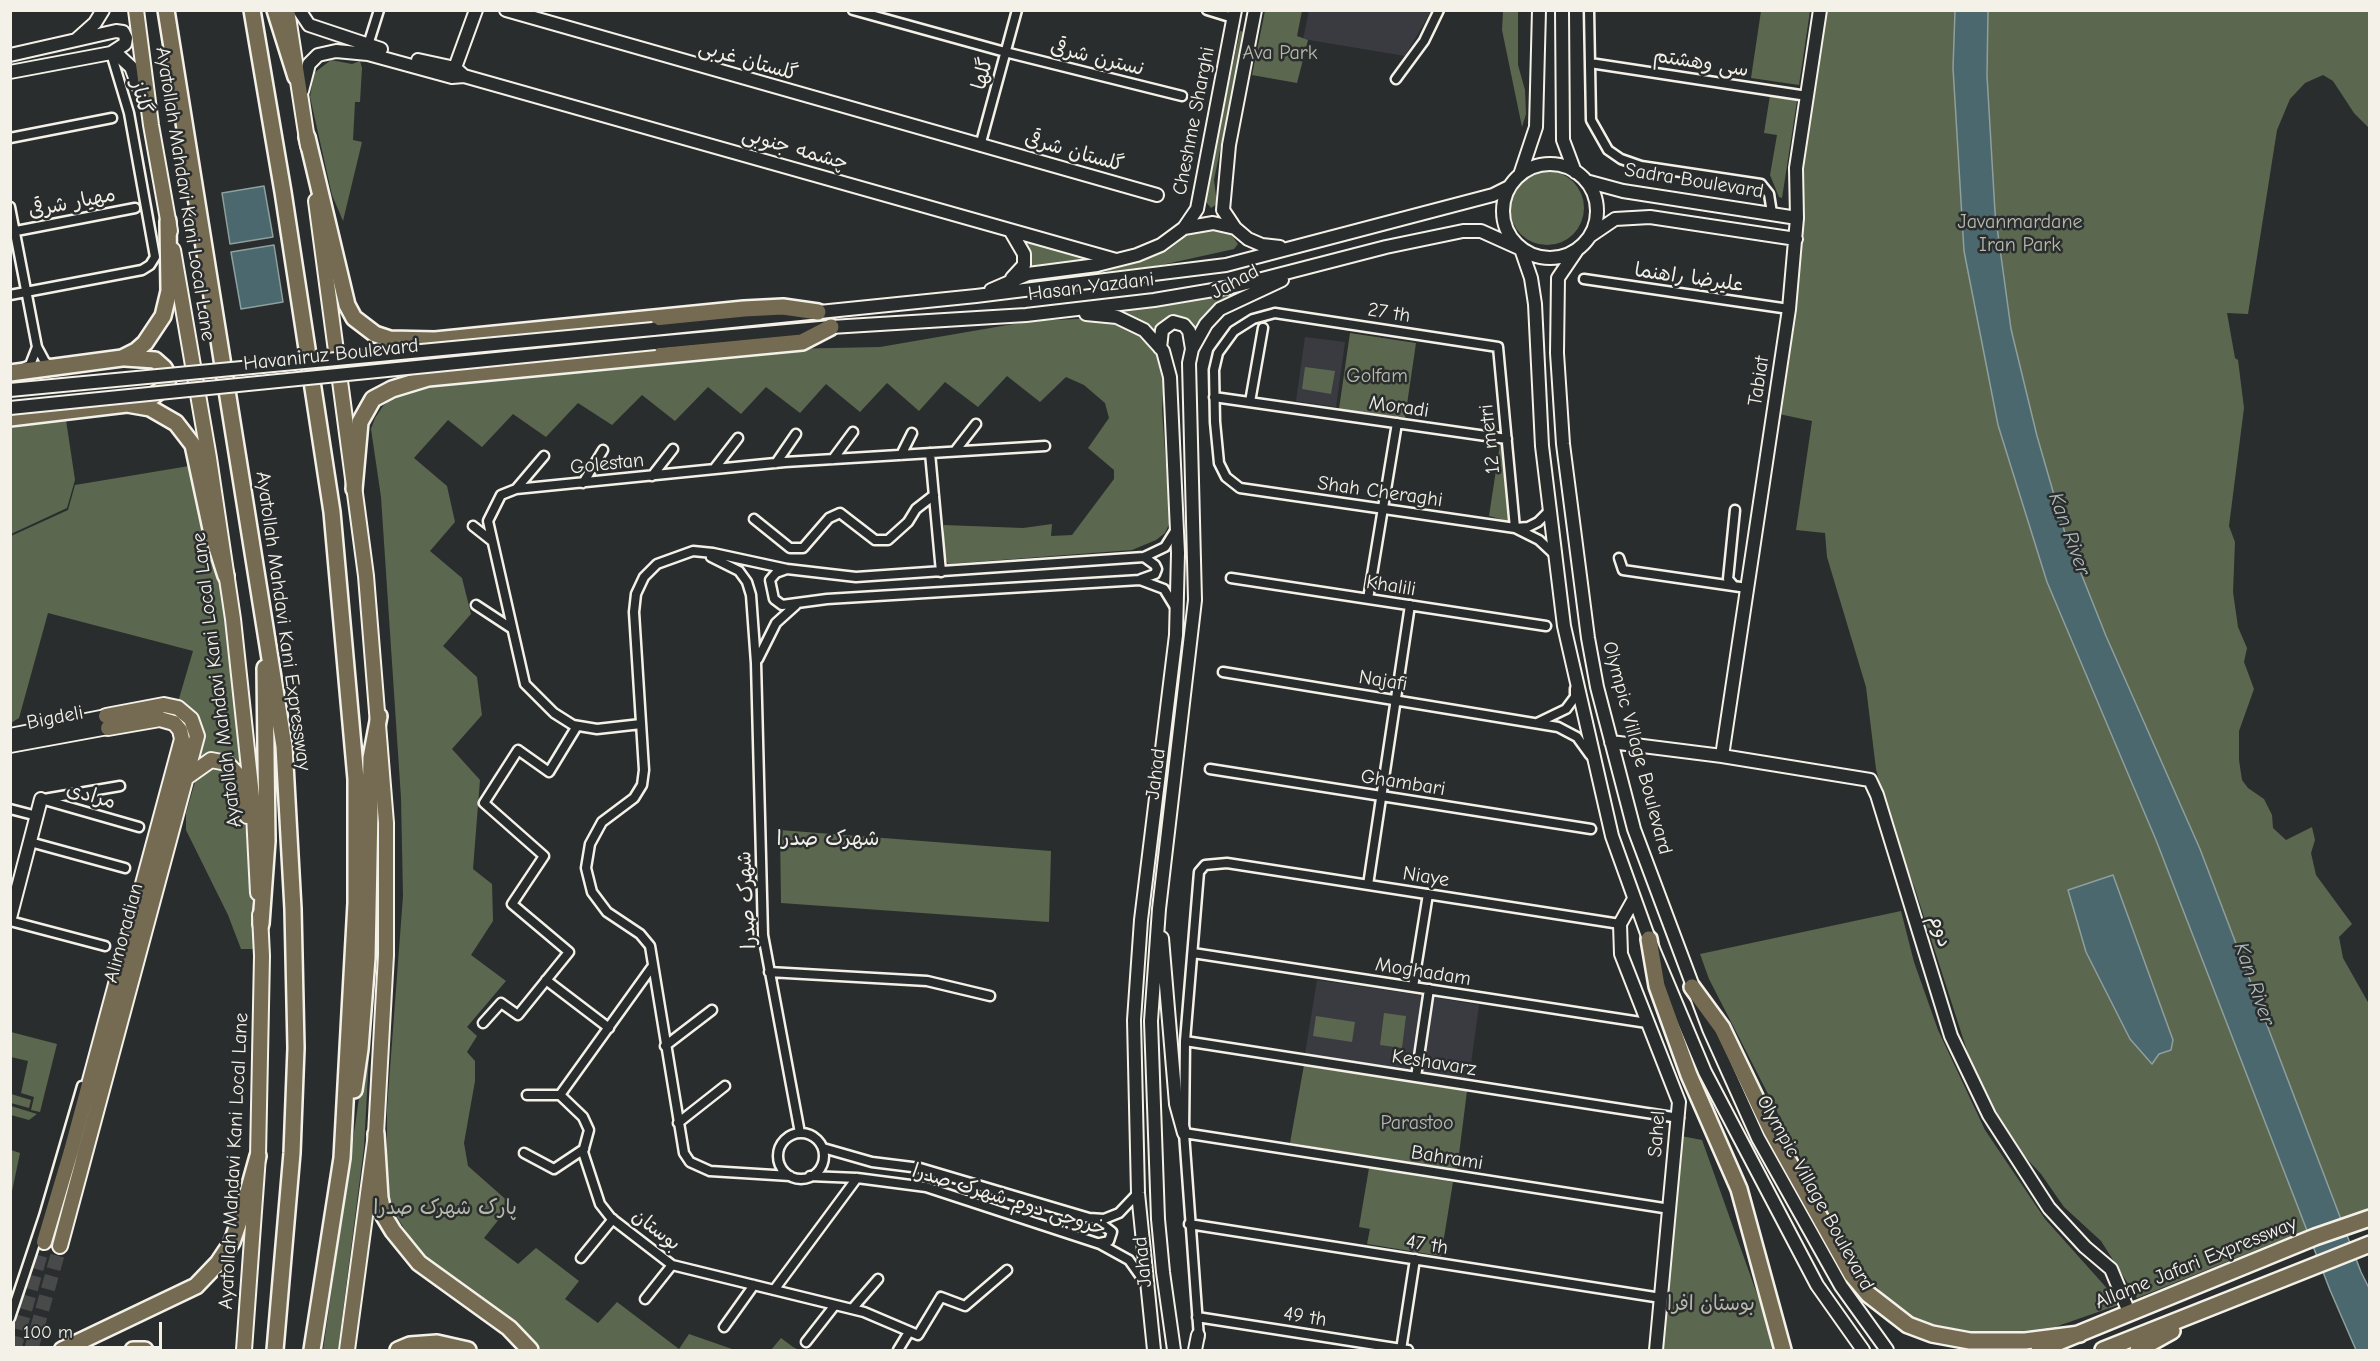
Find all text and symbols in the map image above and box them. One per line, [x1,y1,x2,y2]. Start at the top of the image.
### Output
street label: گلستان غربی [696,35,800,87]
street label: نسترن شرقی [1048,35,1146,81]
park label: Ava Park [1243,41,1317,65]
street label: سی وهشتم [1652,44,1750,82]
street label: Ayatollah Mahdavi Kani Local Lane [150,45,220,343]
street label: Cheshme Sharghi [1168,45,1220,197]
street label: گلها [967,56,999,92]
street label: گلناز [125,78,157,116]
street label: چشمه جنوبی [739,122,851,176]
street label: گلستان شرقی [1022,126,1126,178]
street label: Sadra Boulevard [1623,158,1765,204]
street label: مهیار شرقی [26,183,118,223]
park label: Javanmardane Iran Park [1958,210,2082,257]
street label: علیرضا راهنما [1633,258,1745,298]
street label: Jahad [1207,259,1263,305]
street label: Hasan Yazdani [1027,267,1155,307]
street label: 27 th [1366,298,1412,328]
street label: Havaniruz Boulevard [242,334,420,376]
street label: Tabiat [1743,354,1775,408]
park label: Golfam [1346,364,1408,388]
street label: Moradi [1367,391,1431,423]
street label: 12 metri [1474,403,1506,475]
street label: Golestan [569,448,645,480]
street label: Ayatollah Mahdavi Kani Expressway [250,470,316,772]
street label: Shah Cheraghi [1316,471,1444,513]
water label: Kan River [2042,489,2096,579]
street label: Ayatollah Mahdavi Kani Local Lane [187,531,247,829]
street label: Khalili [1364,570,1418,602]
street label: Olympic Village Boulevard [1597,639,1677,857]
street label: Najafi [1357,665,1409,697]
street label: Bigdeli [25,701,85,735]
street label: Jahad [1141,747,1171,801]
street label: Ghambari [1359,764,1447,802]
street label: مرادی [63,778,119,814]
district label: شهرک صدرا [776,826,880,852]
street label: شهرک صدرا [732,850,762,950]
street label: Niaye [1401,861,1451,893]
street label: Alimoradian [99,881,149,985]
street label: دوم [1924,912,1956,950]
water label: Kan River [2228,939,2280,1029]
street label: Moghadam [1373,953,1473,991]
street label: Ayatollah Mahdavi Kani Local Lane [214,1012,254,1310]
street label: Keshavarz [1390,1044,1478,1082]
street label: Olympic Village Boulevard [1751,1091,1879,1295]
street label: Sahel [1643,1110,1671,1158]
park label: Parastoo [1380,1111,1454,1135]
street label: Bahrami [1409,1140,1485,1176]
street label: خروجی دوم شهرک صدرا [909,1159,1109,1241]
park label: پارک شهرک صدرا [373,1196,517,1220]
street label: بوستان [627,1204,685,1256]
street label: Allame Jafari Expressway [2092,1212,2300,1314]
street label: 47 th [1404,1230,1450,1260]
street label: Jahad [1128,1235,1158,1289]
park label: بوستان افرا [1667,1292,1755,1316]
street label: 49 th [1282,1302,1328,1332]
scale bar [15,1310,165,1348]
text: 100 m [23,1322,73,1343]

